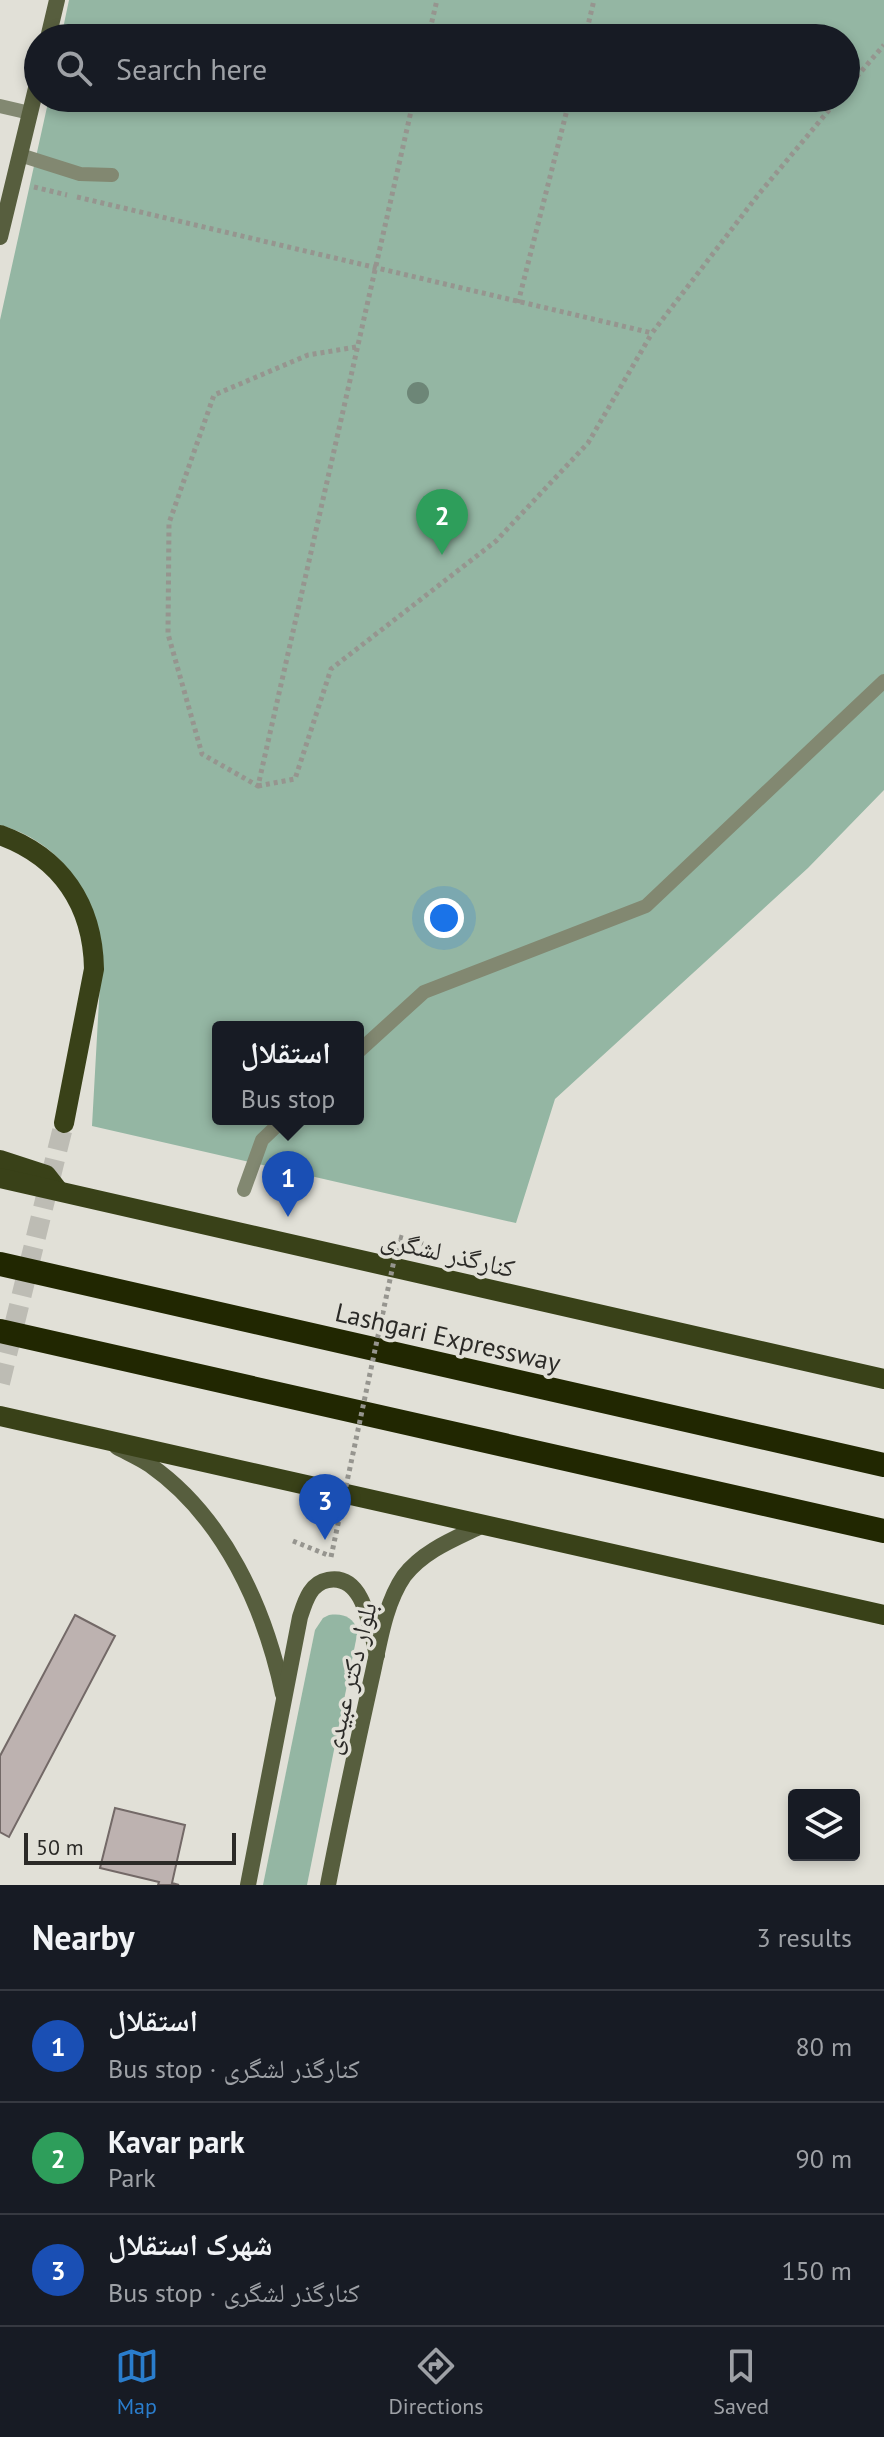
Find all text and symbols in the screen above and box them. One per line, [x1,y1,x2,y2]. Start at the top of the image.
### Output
search box [24,24,860,112]
icon: search [52,46,96,90]
text: Search here [116,49,267,88]
pin: 2 [416,489,468,555]
your location [424,898,464,938]
popup [212,1021,364,1125]
text: استقلال [241,1032,331,1071]
text: Bus stop [241,1082,335,1115]
pin: 1 [262,1151,314,1217]
street label: کنارگذر لشگری [378,1222,518,1284]
street label: Lashgari Expressway [332,1295,564,1379]
pin: 3 [299,1474,351,1540]
street label: بلوار دکتر عبیدی [314,1598,384,1758]
map controls [788,1789,860,1861]
button: layers [788,1789,860,1861]
scale bar [24,1829,236,1865]
text: 50 m [36,1833,84,1861]
text: Nearby [32,1915,134,1959]
text: 3 results [757,1921,852,1954]
text: استقلال [108,2000,198,2039]
text: 1 [51,2030,65,2063]
text: 80 m [796,2030,852,2063]
text: Bus stop · کنارگذر لشگری [108,2052,360,2085]
text: Kavar park [108,2122,245,2161]
text: 2 [51,2142,65,2175]
text: 90 m [796,2142,852,2175]
text: Park [108,2161,156,2194]
text: شهرک استقلال [108,2224,273,2263]
text: 3 [51,2254,65,2287]
text: 150 m [781,2254,852,2287]
text: Bus stop · کنارگذر لشگری [108,2276,360,2309]
tab: Map [115,2344,159,2420]
tab: Directions [388,2344,484,2420]
tab: Saved [713,2344,769,2420]

